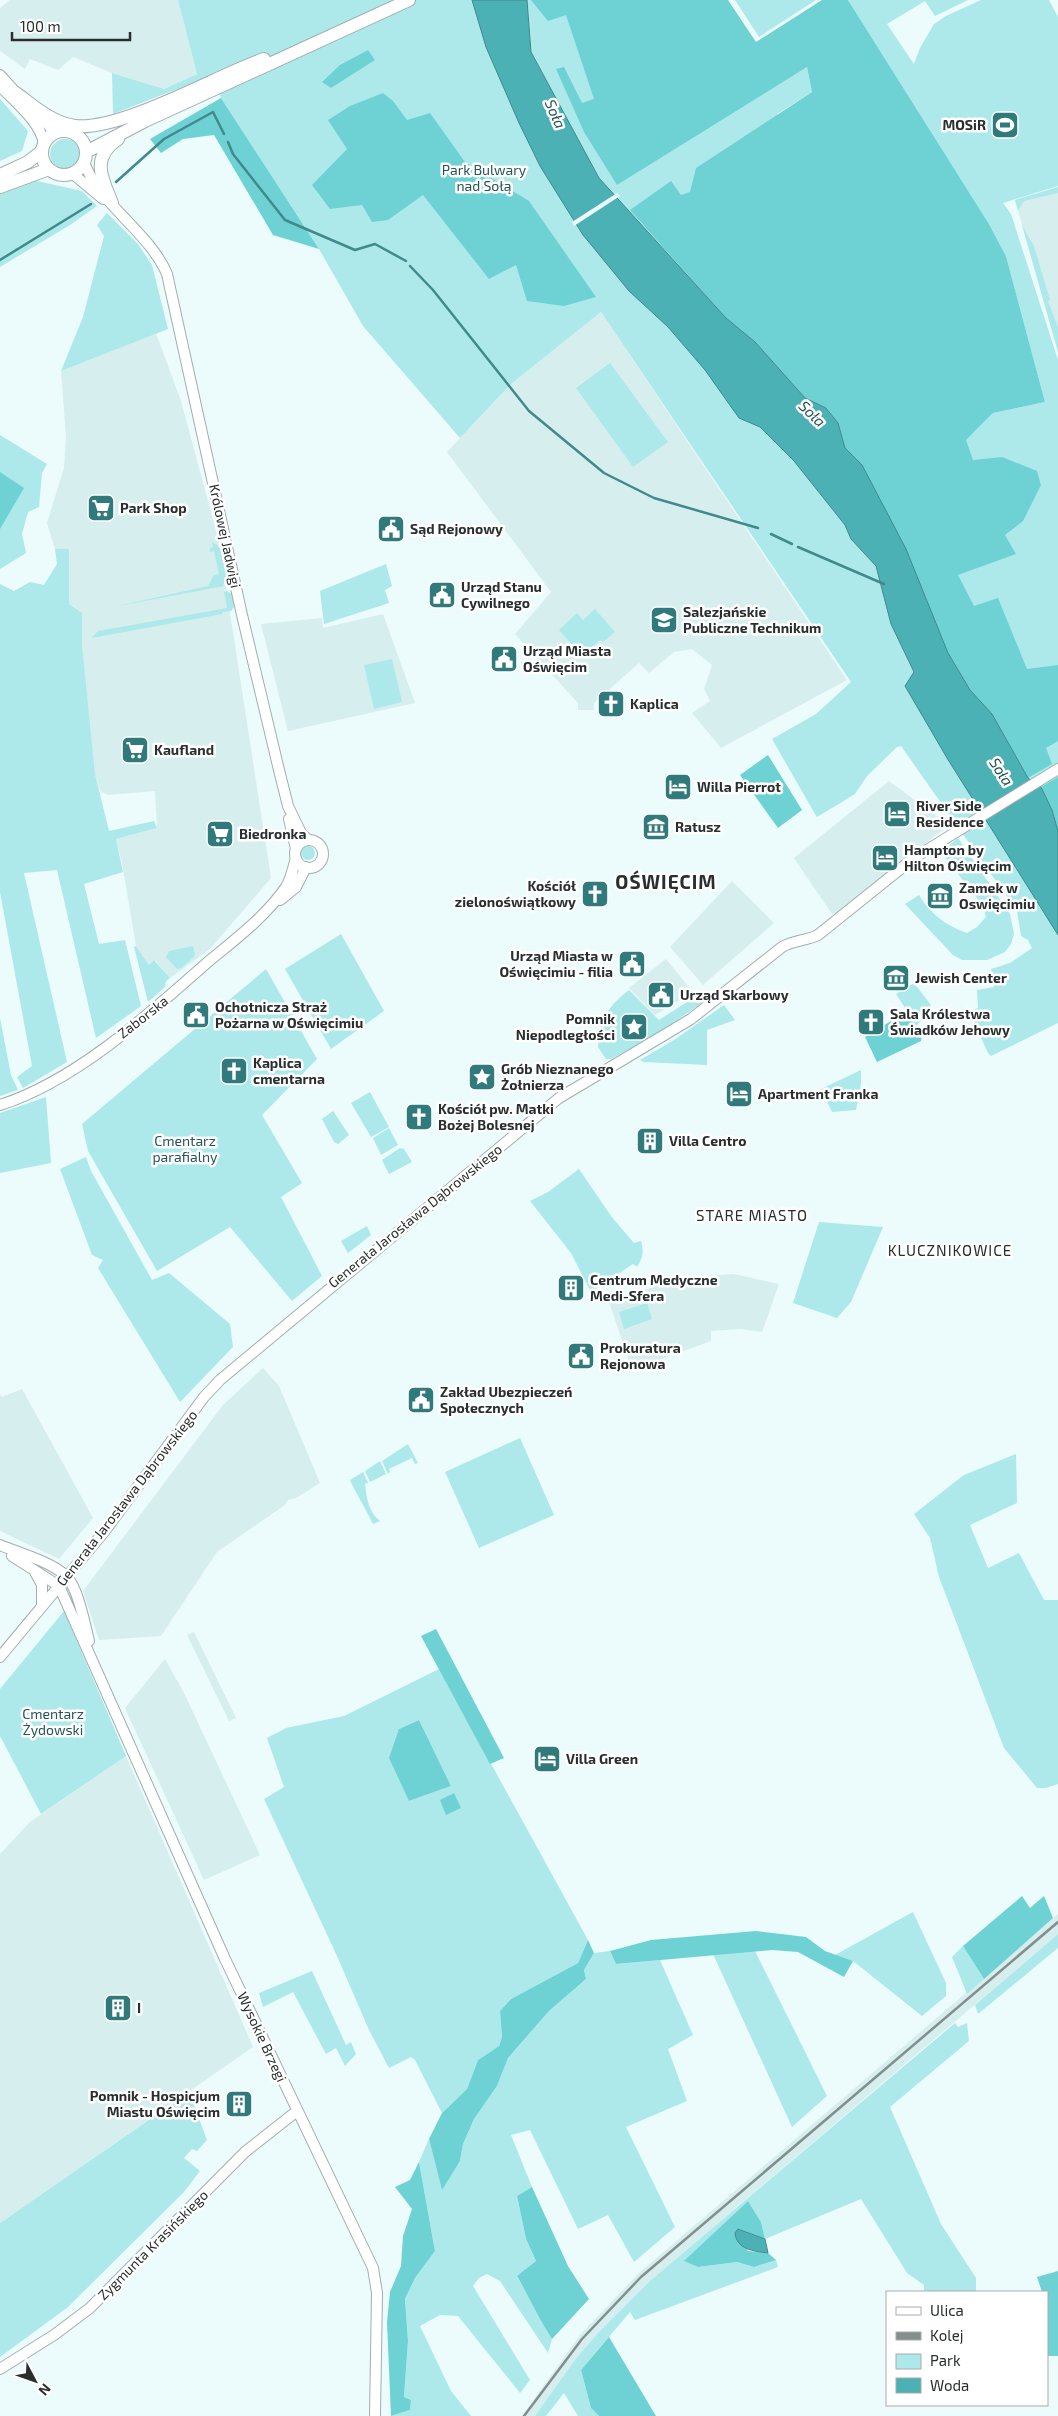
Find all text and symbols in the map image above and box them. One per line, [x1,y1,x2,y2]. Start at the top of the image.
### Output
scale bar [12,10,130,42]
text: 100 m [20,17,61,35]
water label: Soła [542,96,570,131]
sports icon: MOSiR [990,110,1020,140]
place label: MOSiR [942,116,986,133]
park label: Park Bulwary nad Sołą [442,161,527,194]
water label: Soła [796,396,830,430]
street label: Królowej Jadwigi [206,482,245,589]
supermarket icon: Park Shop [86,493,116,523]
place label: Park Shop [120,499,187,516]
public building icon: Sąd Rejonowy [376,514,406,544]
place label: Sąd Rejonowy [410,520,503,537]
place label: Urząd Stanu Cywilnego [461,578,542,611]
public building icon: Urząd Stanu Cywilnego [427,580,457,610]
place label: Salezjańskie Publiczne Technikum [683,603,821,636]
school or university icon: Salezjańskie Publiczne Technikum [649,605,679,635]
place label: Urząd Miasta Oświęcim [523,642,611,675]
public building icon: Urząd Miasta Oświęcim [489,644,519,674]
church icon: Kaplica [596,689,626,719]
place label: Kaplica [630,695,679,712]
supermarket icon: Kaufland [120,735,150,765]
place label: Kaufland [154,741,214,758]
water label: Soła [986,754,1018,789]
hotel icon: Willa Pierrot [663,772,693,802]
place label: Willa Pierrot [697,778,781,795]
place label: River Side Residence [916,797,984,830]
hotel icon: River Side Residence [882,799,912,829]
museum icon: Ratusz [641,812,671,842]
place label: Ratusz [675,818,721,835]
supermarket icon: Biedronka [205,819,235,849]
place label: Biedronka [239,825,306,842]
place label: Hampton by Hilton Oświęcim [904,841,1011,874]
hotel icon: Hampton by Hilton Oświęcim [870,843,900,873]
district label: OŚWIĘCIM [615,870,717,893]
place label: Kościół zielonoświątkowy [455,877,576,910]
church icon: Kościół zielonoświątkowy [580,879,610,909]
place label: Zamek w Oswięcimiu [959,879,1035,912]
museum icon: Zamek w Oswięcimiu [925,881,955,911]
place label: Urząd Miasta w Oświęcimiu - filia [499,947,613,980]
public building icon: Urząd Miasta w Oświęcimiu - filia [617,949,647,979]
museum icon: Jewish Center [881,963,911,993]
place label: Jewish Center [915,969,1007,986]
public building icon: Urząd Skarbowy [646,980,676,1010]
place label: Urząd Skarbowy [680,986,789,1003]
street label: Zaborska [114,992,171,1041]
place label: Ochotnicza Straż Pożarna w Oświęcimiu [215,998,363,1031]
public building icon: Ochotnicza Straż Pożarna w Oświęcimiu [181,1000,211,1030]
place label: Sala Królestwa Świadków Jehowy [890,1005,1010,1038]
church icon: Sala Królestwa Świadków Jehowy [856,1007,886,1037]
place label: Pomnik Niepodległości [516,1010,615,1043]
place icon: Pomnik Niepodległości [619,1012,649,1042]
place label: Kaplica cmentarna [253,1054,325,1087]
church icon: Kaplica cmentarna [219,1056,249,1086]
place label: Grób Nieznanego Żołnierza [501,1060,614,1093]
place icon: Grób Nieznanego Żołnierza [467,1062,497,1092]
hotel icon: Apartment Franka [724,1079,754,1109]
place label: Apartment Franka [758,1085,878,1102]
place label: Kościół pw. Matki Bożej Bolesnej [438,1100,554,1133]
church icon: Kościół pw. Matki Bożej Bolesnej [404,1102,434,1132]
building icon: Villa Centro [635,1126,665,1156]
park label: Cmentarz parafialny [153,1132,218,1165]
place label: Villa Centro [669,1132,746,1149]
street label: Generała Jarosława Dąbrowskiego [324,1140,505,1291]
district label: STARE MIASTO [696,1206,808,1224]
district label: KLUCZNIKOWICE [888,1241,1012,1259]
place label: Centrum Medyczne Medi-Sfera [590,1271,718,1304]
building icon: Centrum Medyczne Medi-Sfera [556,1273,586,1303]
place label: Prokuratura Rejonowa [600,1339,681,1372]
public building icon: Prokuratura Rejonowa [566,1341,596,1371]
place label: Zakład Ubezpieczeń Społecznych [440,1383,573,1416]
public building icon: Zakład Ubezpieczeń Społecznych [406,1385,436,1415]
street label: Generała Jarosława Dąbrowskiego [53,1406,201,1589]
park label: Cmentarz Żydowski [22,1705,84,1738]
hotel icon: Villa Green [532,1744,562,1774]
place label: Villa Green [566,1750,638,1767]
street label: Wysokie Brzegi [234,1989,291,2084]
building icon: I [103,1993,133,2023]
place label: I [137,1999,141,2016]
place label: Pomnik - Hospicjum Miastu Oświęcim [90,2087,220,2120]
building icon: Pomnik - Hospicjum Miastu Oświęcim [224,2089,254,2119]
street label: Zygmunta Krasińskiego [94,2186,211,2303]
legend [886,2291,1048,2406]
text: Ulica [930,2301,964,2319]
text: Kolej [930,2326,963,2345]
text: Park [930,2351,961,2369]
north arrow [10,2356,60,2406]
text: Woda [930,2376,969,2394]
text: N [35,2380,55,2399]

